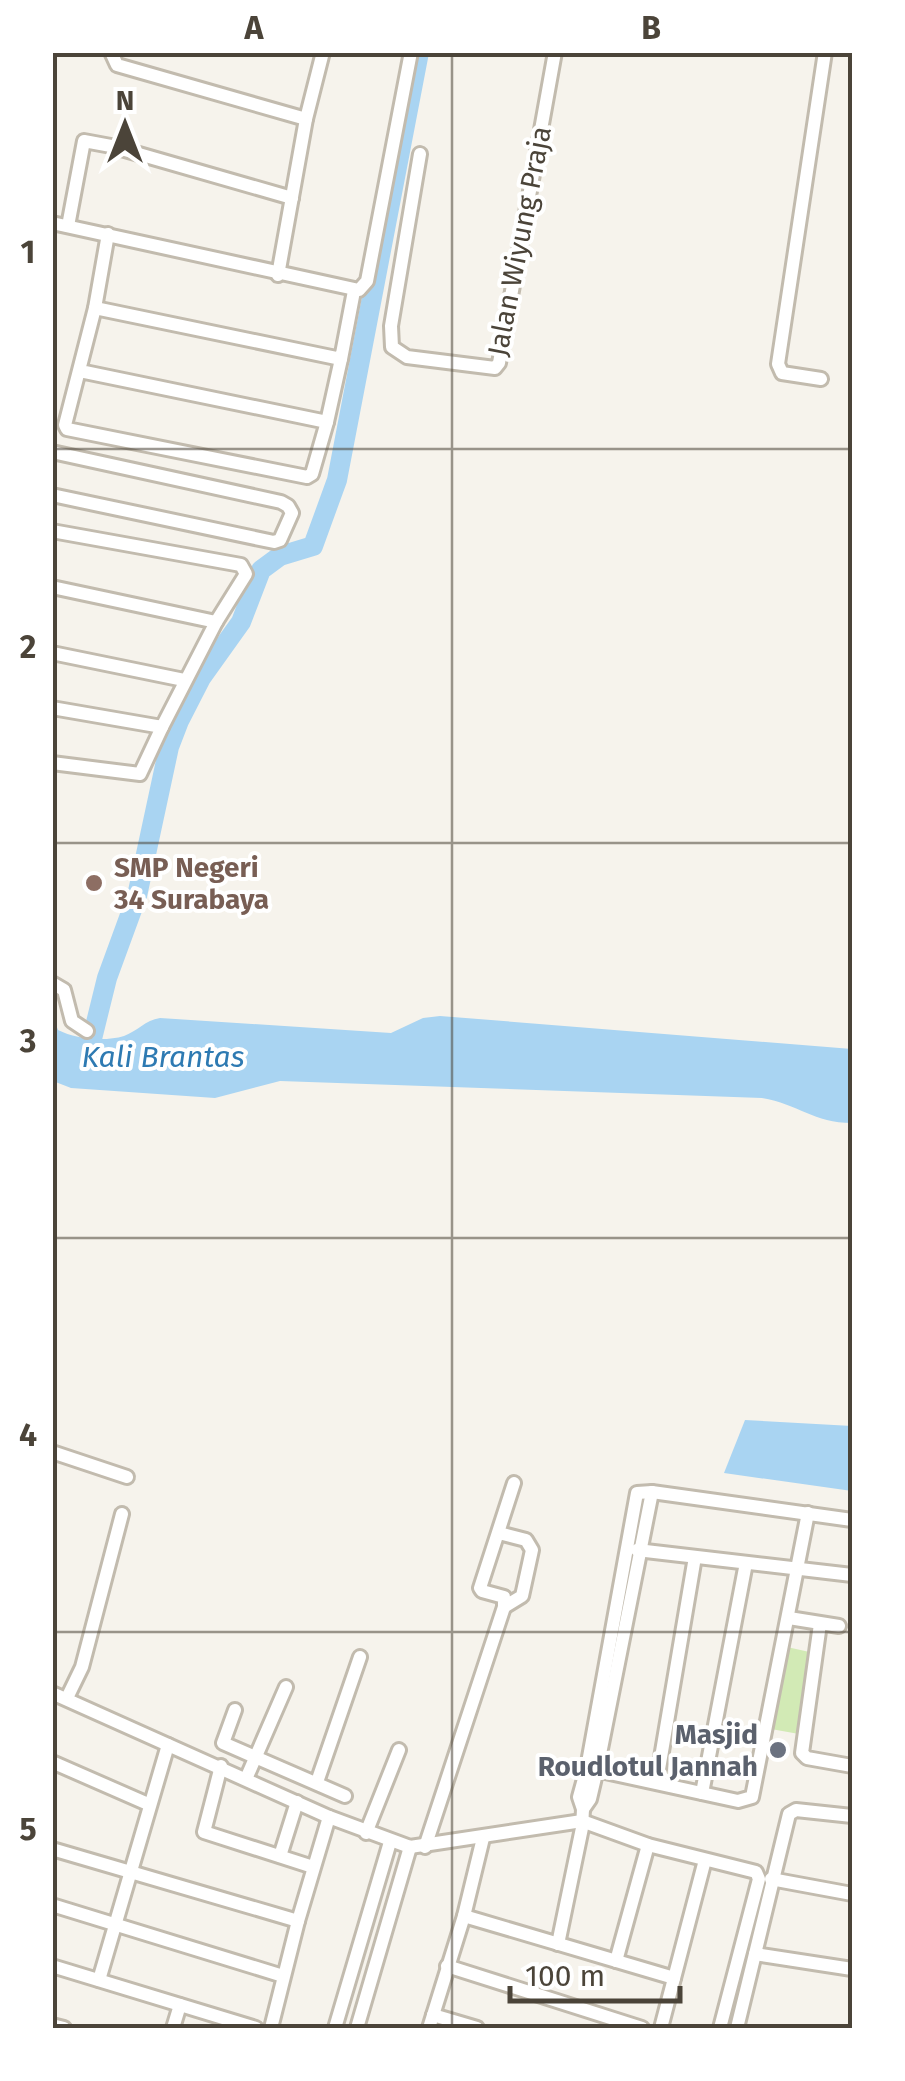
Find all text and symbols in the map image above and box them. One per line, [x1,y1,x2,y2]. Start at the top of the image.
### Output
text: A [244,9,265,47]
text: B [641,9,661,47]
north arrow [75,75,175,175]
text: N [116,84,134,117]
street label: Jalan Wiyung Praja [481,123,558,359]
text: 1 [21,233,35,271]
text: 2 [20,628,36,666]
place label: SMP Negeri 34 Surabaya [113,851,269,916]
marker: SMP Negeri 34 Surabaya [83,872,105,894]
text: 3 [19,1022,36,1060]
water label: Kali Brantas [82,1039,245,1075]
text: 4 [19,1416,37,1454]
place label: Masjid Roudlotul Jannah [538,1718,758,1783]
marker: Masjid Roudlotul Jannah [767,1739,789,1761]
text: 5 [19,1810,37,1848]
scale bar [510,1941,680,2003]
text: 100 m [525,1958,605,1994]

